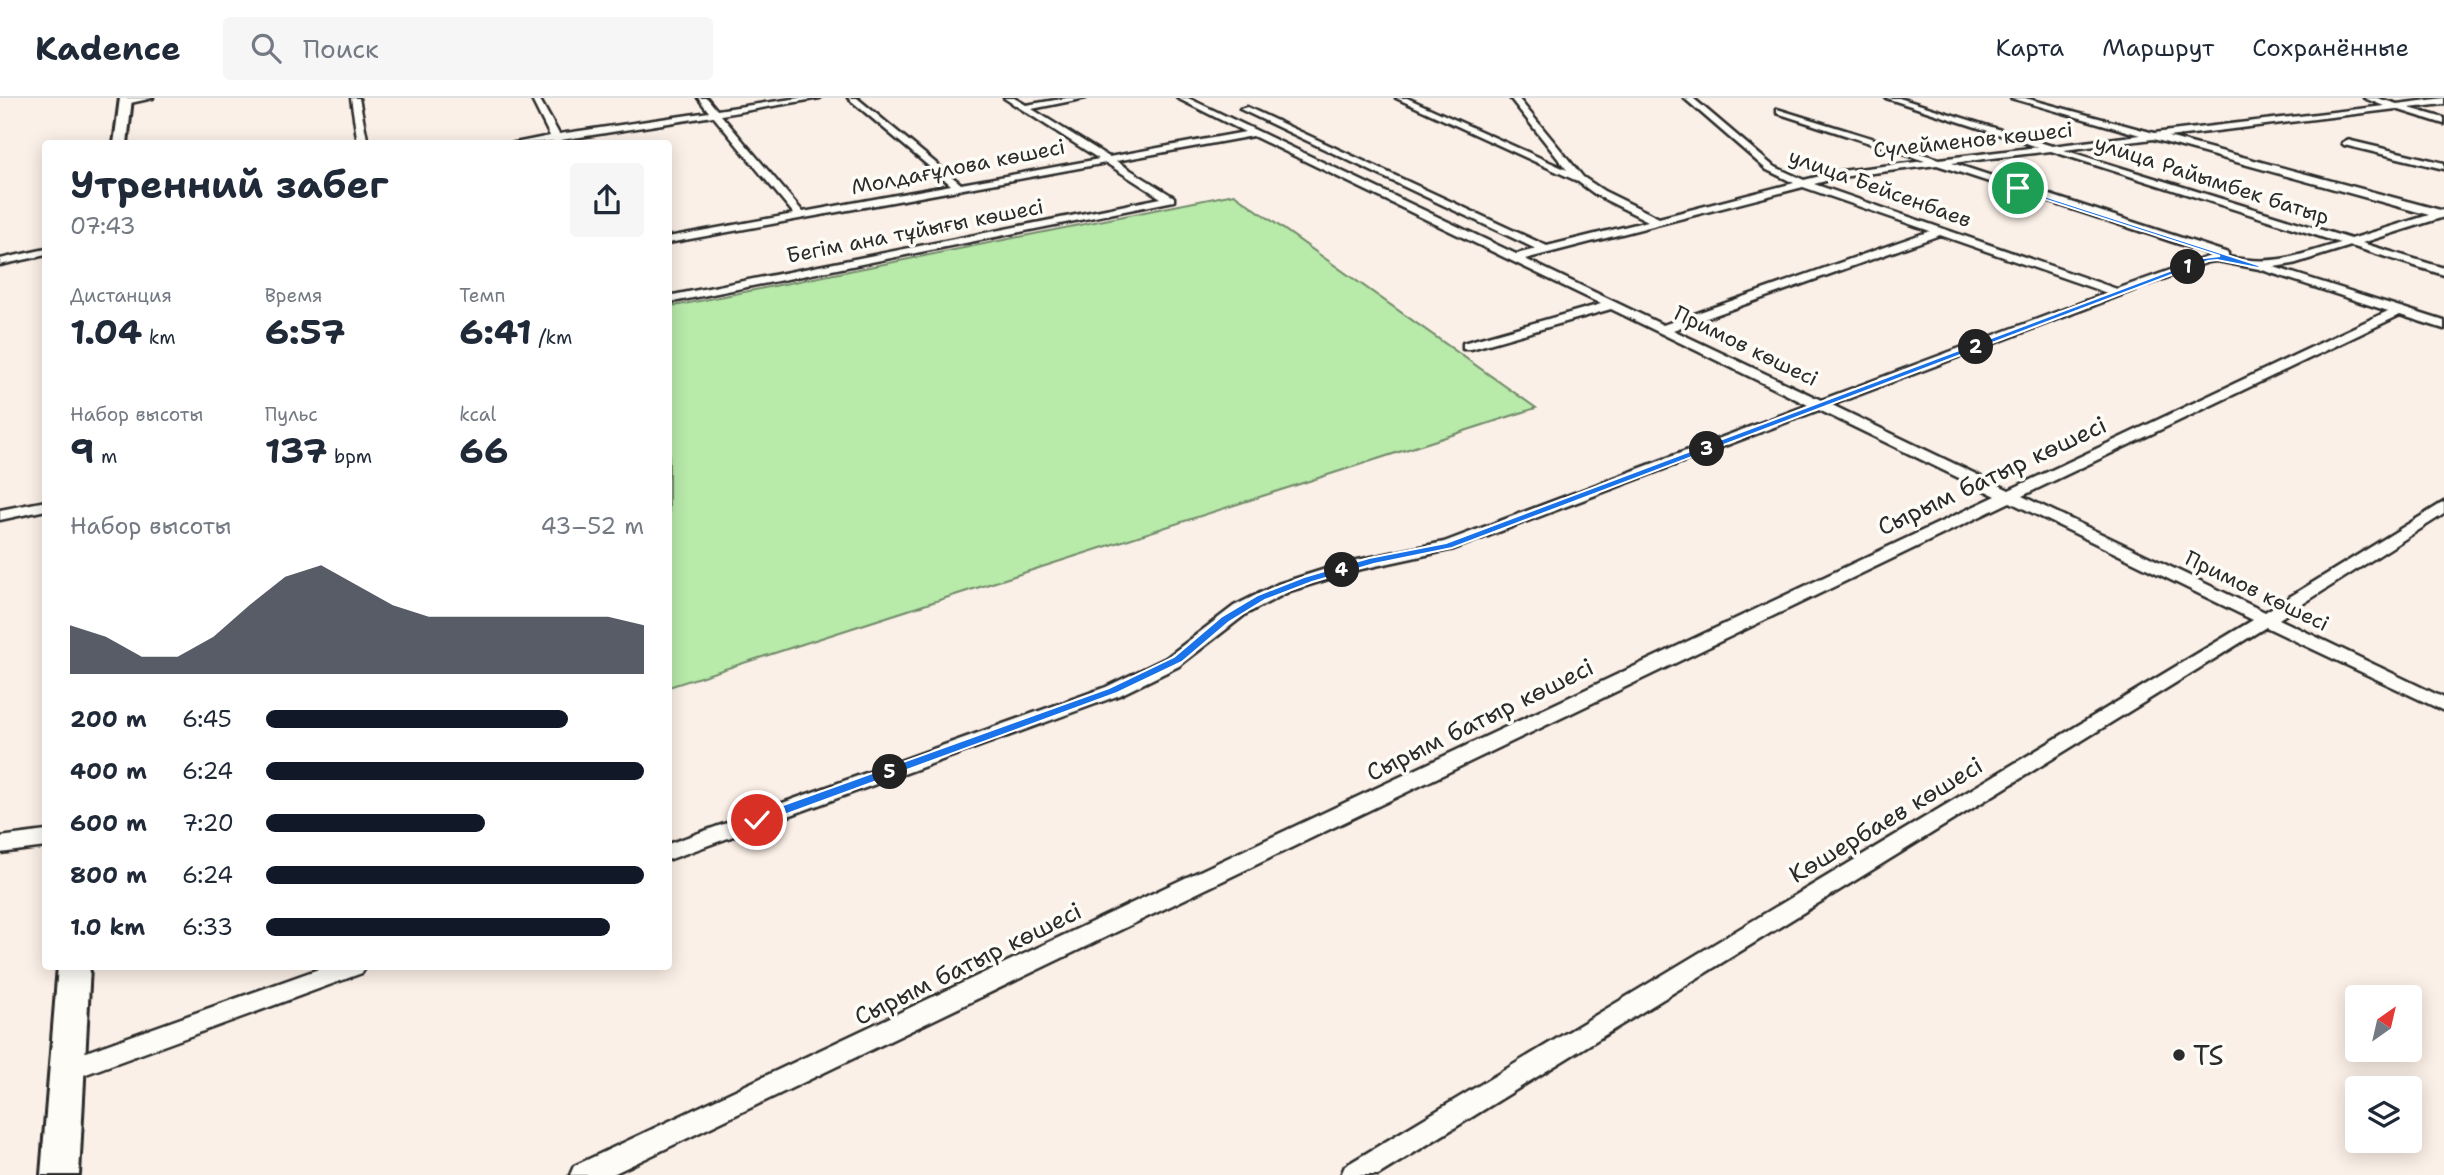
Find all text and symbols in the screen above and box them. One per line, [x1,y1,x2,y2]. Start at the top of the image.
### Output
search box [223,17,713,80]
text: Kadence [35,26,181,71]
icon: search [247,29,285,67]
text: Поиск [303,31,379,66]
text: Карта [1996,32,2064,64]
text: Маршрут [2102,32,2214,64]
text: Сохранённые [2252,32,2409,64]
street label: Сүлейменов көшесі [1872,116,2074,164]
street label: улица Райымбек батыр [2091,129,2333,231]
street label: Молдағұлова көшесі [849,133,1067,201]
street label: улица Бейсенбаев [1785,142,1975,234]
pin [1988,158,2048,218]
text: Утренний забег [70,159,388,210]
button: share [570,163,644,237]
icon: arrive [1999,169,2037,207]
street label: Бегім ана тұйығы көшесі [784,192,1046,270]
text: 07:43 [70,211,136,241]
pin: 1 [2170,250,2206,284]
text: 1 [2183,254,2192,279]
text: Дистанция [70,283,172,308]
text: Время [265,283,323,308]
text: Темп [459,283,505,308]
street label: Примов көшесі [1670,299,1822,393]
text: 1.04 [70,308,142,355]
text: 6:57 [265,308,345,355]
text: 6:41 [459,308,532,355]
text: km [142,325,176,350]
text: /km [532,325,572,350]
pin: 2 [1958,330,1994,364]
text: 2 [1969,334,1982,359]
text: Набор высоты [70,402,203,427]
text: Пульс [265,402,318,427]
text: kcal [459,402,496,427]
street label: Сырым батыр көшесі [1872,409,2112,543]
text: 9 [70,427,95,474]
text: 137 [265,427,327,474]
text: 66 [459,427,509,474]
pin: 3 [1690,432,1724,466]
text: 3 [1700,436,1713,461]
text: m [95,444,117,469]
text: bpm [327,444,372,469]
text: Набор высоты [70,511,231,541]
text: 43–52 m [541,511,644,541]
street label: Примов көшесі [2181,544,2333,638]
pin: 4 [1324,552,1360,588]
text: 4 [1335,557,1348,582]
street label: Сырым батыр көшесі [1361,651,1599,789]
text: 200 m [70,704,147,734]
text: 6:45 [182,704,232,734]
street label: Көшербаев көшесі [1783,749,1989,891]
pin: 5 [872,754,908,790]
text: 400 m [70,756,147,786]
text: 6:24 [182,756,233,786]
text: 5 [884,759,895,784]
pin [727,790,787,850]
icon: check [738,801,776,839]
text: 600 m [70,808,147,838]
text: 7:20 [182,808,234,838]
text: 800 m [70,860,147,890]
text: 6:24 [182,860,233,890]
street label: Сырым батыр көшесі [849,895,1087,1033]
text: 1.0 km [70,912,145,942]
text: 6:33 [182,912,233,942]
north arrow [2345,985,2422,1062]
map controls [2345,985,2422,1153]
place label: TS [2193,1036,2224,1074]
marker: TS [2171,1047,2187,1063]
button: layers [2345,1076,2422,1153]

